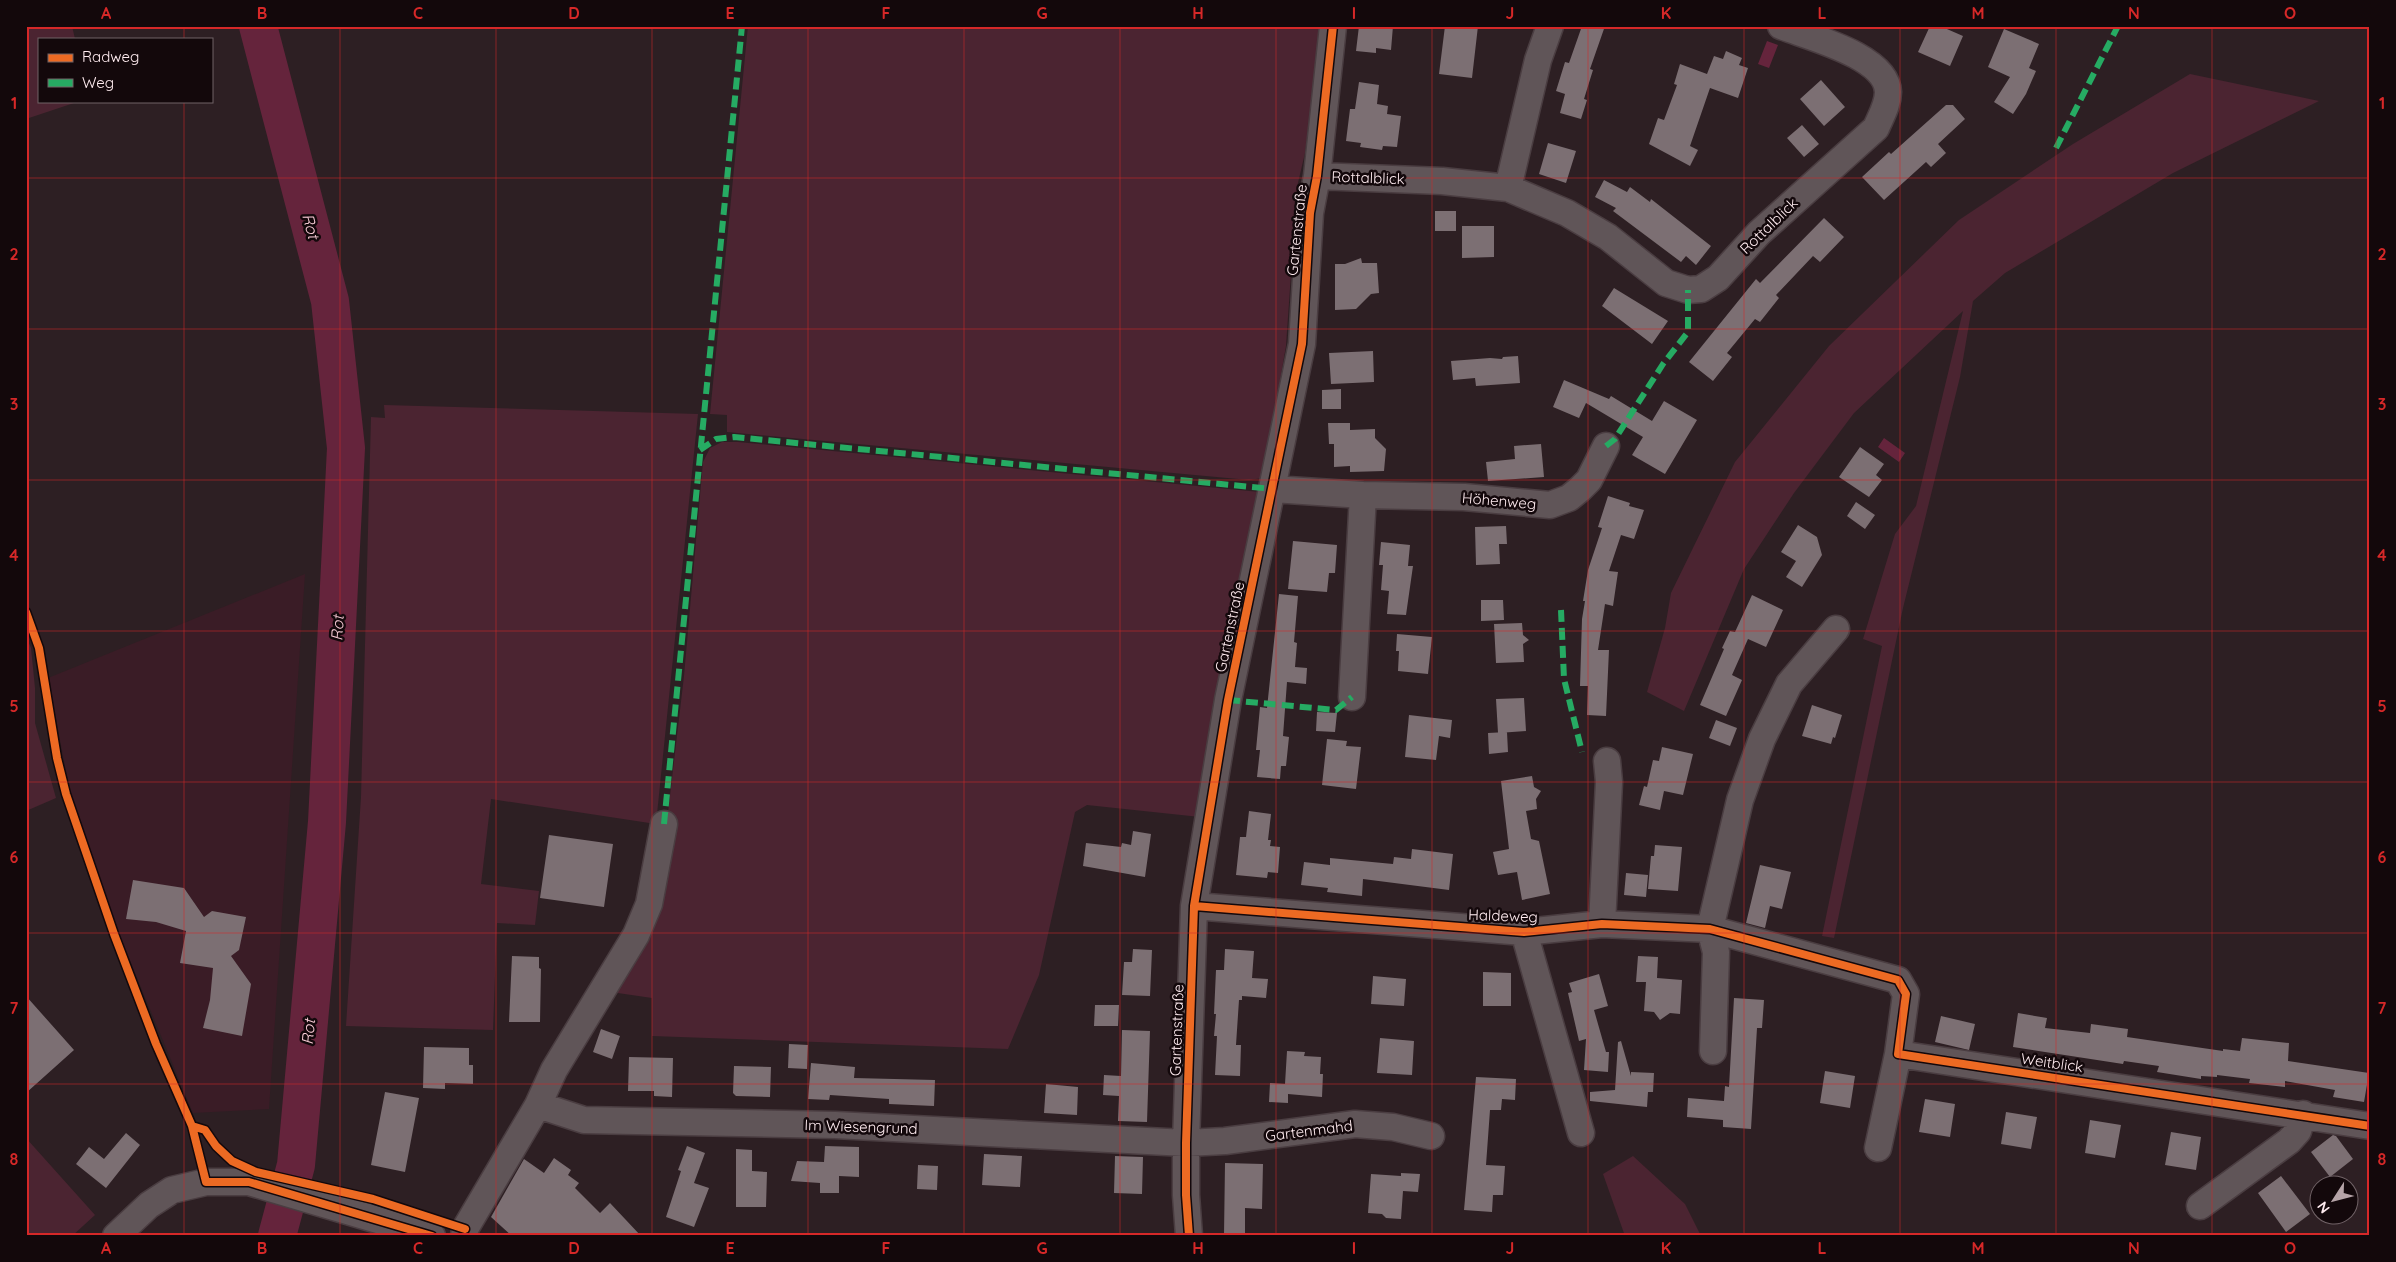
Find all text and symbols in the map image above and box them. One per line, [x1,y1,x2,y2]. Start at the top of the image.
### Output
text: A [101,3,112,23]
text: B [257,3,267,23]
text: C [413,3,423,23]
text: D [568,3,580,23]
text: E [725,3,735,23]
text: F [882,3,891,23]
text: G [1036,3,1048,23]
text: H [1192,3,1204,23]
text: I [1352,3,1356,23]
text: J [1506,3,1514,23]
text: K [1661,3,1671,23]
text: L [1818,3,1827,23]
text: M [1971,3,1985,23]
text: N [2128,3,2140,23]
text: O [2284,3,2296,23]
legend [38,38,212,102]
text: Radweg [82,47,139,66]
text: Weg [82,73,114,92]
text: 1 [11,93,17,113]
text: 1 [2379,93,2385,113]
street label: Rottalblick [1331,167,1405,188]
street label: Gartenstraße [1282,183,1311,277]
street label: Rottalblick [1736,193,1802,258]
water label: Rot [298,211,324,243]
text: 2 [9,244,19,264]
text: 2 [2377,244,2387,264]
text: 3 [10,394,18,414]
text: 3 [2378,394,2386,414]
street label: Höhenweg [1461,488,1537,513]
text: 4 [9,545,19,565]
text: 4 [2377,545,2387,565]
street label: Gartenstraße [1211,580,1248,674]
water label: Rot [326,613,348,641]
text: 5 [9,696,19,716]
text: 5 [2377,696,2387,716]
text: 6 [10,847,19,867]
text: 6 [2378,847,2387,867]
street label: Haldeweg [1468,905,1538,926]
street label: Gartenstraße [1165,984,1188,1076]
text: 7 [10,998,19,1018]
text: 7 [2378,998,2387,1018]
water label: Rot [297,1017,319,1046]
street label: Weitblick [2020,1049,2084,1076]
street label: Im Wiesengrund [804,1115,918,1138]
street label: Gartenmahd [1264,1116,1354,1145]
text: 8 [10,1149,19,1169]
text: 8 [2378,1149,2387,1169]
north arrow [2308,1174,2358,1224]
text: N [2313,1198,2334,1217]
text: A [101,1238,112,1258]
text: B [257,1238,267,1258]
text: C [413,1238,423,1258]
text: D [568,1238,580,1258]
text: E [725,1238,735,1258]
text: F [882,1238,891,1258]
text: G [1036,1238,1048,1258]
text: H [1192,1238,1204,1258]
text: I [1352,1238,1356,1258]
text: J [1506,1238,1514,1258]
text: K [1661,1238,1671,1258]
text: L [1818,1238,1827,1258]
text: M [1971,1238,1985,1258]
text: N [2128,1238,2140,1258]
text: O [2284,1238,2296,1258]

